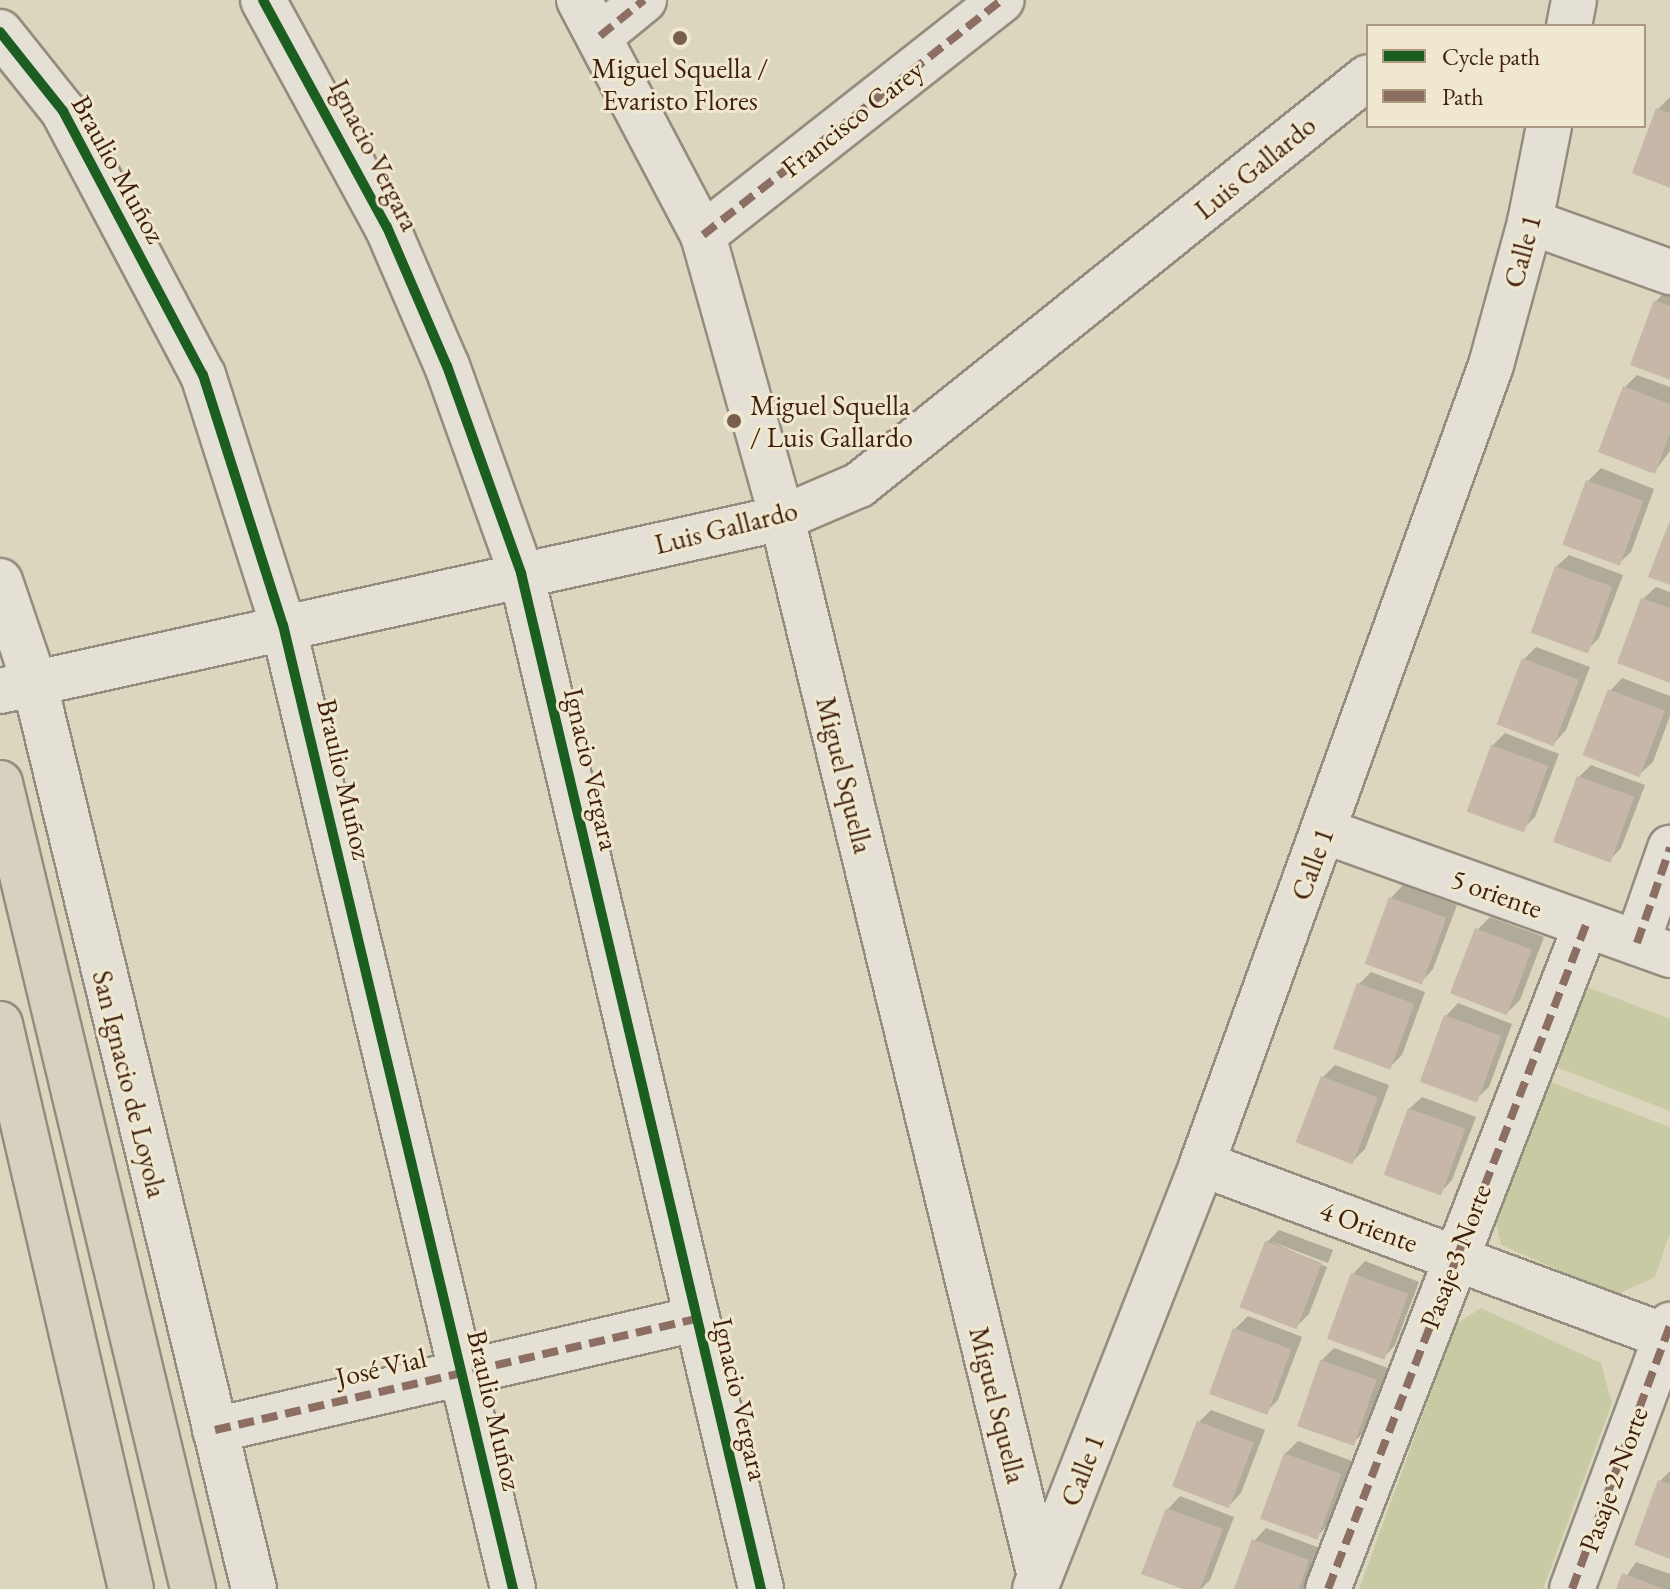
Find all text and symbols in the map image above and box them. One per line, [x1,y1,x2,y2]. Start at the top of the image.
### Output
legend [1366,24,1646,128]
marker: Miguel Squella / Evaristo Flores [671,29,689,47]
text: Cycle path [1442,41,1540,72]
place label: Miguel Squella / Evaristo Flores [592,51,768,117]
street label: Francisco Carey [774,52,930,184]
street label: Ignacio Vergara [322,74,428,236]
text: Path [1442,81,1484,112]
street label: Braulio Muñoz [65,89,173,249]
street label: Luis Gallardo [1188,108,1322,226]
street label: Calle 1 [1496,211,1548,291]
place label: Miguel Squella / Luis Gallardo [750,388,913,454]
marker: Miguel Squella / Luis Gallardo [725,412,743,430]
street label: Luis Gallardo [651,493,801,561]
street label: Ignacio Vergara [557,685,627,853]
street label: Miguel Squella [809,693,881,857]
street label: Braulio Muñoz [310,696,380,862]
street label: Calle 1 [1283,823,1341,905]
street label: 5 oriente [1447,861,1547,925]
street label: San Ignacio de Loyola [86,967,174,1201]
street label: Pasaje 3 Norte [1412,1179,1498,1333]
street label: 4 Oriente [1315,1193,1423,1259]
street label: Ignacio Vergara [706,1315,776,1483]
street label: Miguel Squella [962,1323,1034,1487]
street label: Braulio Muñoz [460,1327,530,1493]
street label: José Vial [332,1340,430,1394]
street label: Pasaje 2 Norte [1571,1402,1655,1556]
street label: Calle 1 [1053,1429,1111,1511]

